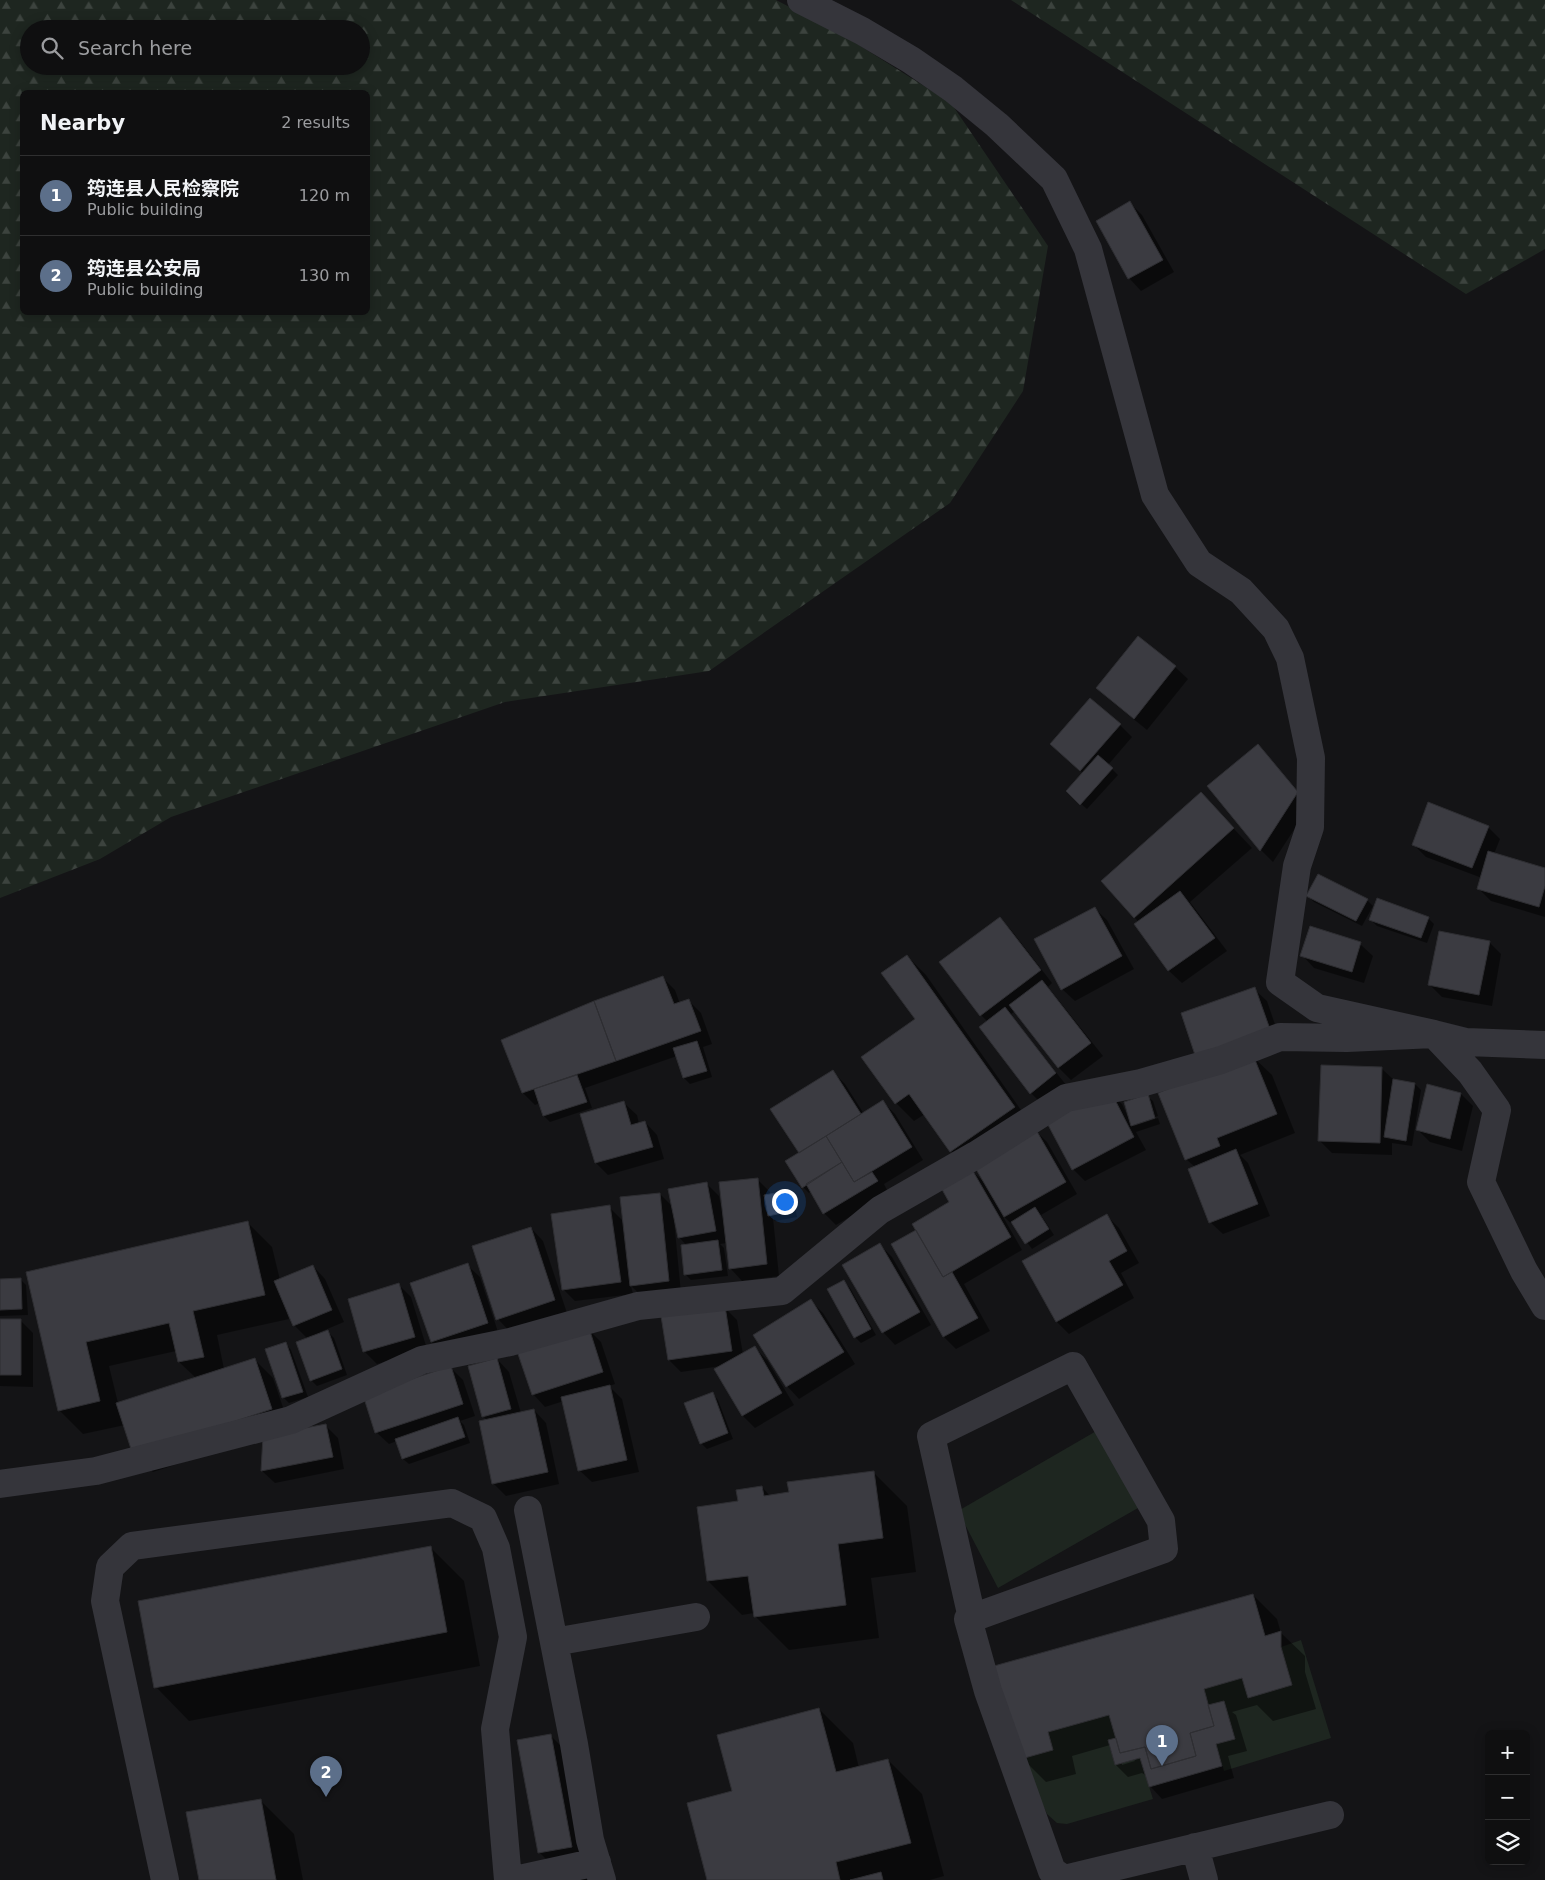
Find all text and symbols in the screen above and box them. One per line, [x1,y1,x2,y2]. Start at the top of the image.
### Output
search box [20,20,370,75]
icon: search [38,34,66,62]
text: Search here [78,37,192,59]
text: Nearby [40,111,125,135]
text: 2 results [281,113,350,132]
text: 筠连县人民检察院 [87,177,239,199]
text: 1 [50,186,62,205]
text: 120 m [299,186,350,205]
text: Public building [87,200,204,219]
text: 筠连县公安局 [87,257,201,279]
text: 2 [50,266,62,285]
text: 130 m [299,266,350,285]
text: Public building [87,280,204,299]
your location [772,1189,798,1215]
pin: 1 [1146,1725,1178,1766]
map controls [1485,1730,1530,1865]
button: + [1485,1730,1530,1775]
pin: 2 [310,1756,342,1797]
button: − [1485,1775,1530,1820]
button: layers [1485,1820,1530,1865]

